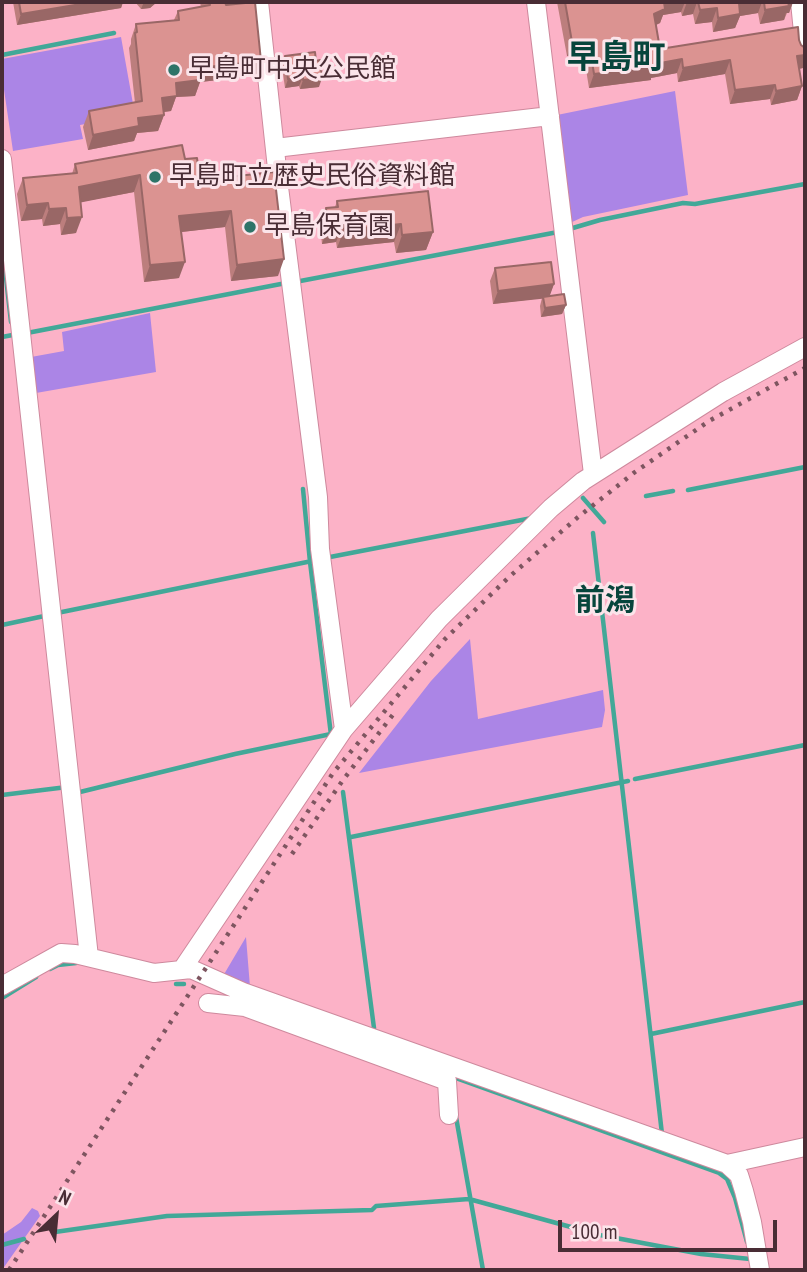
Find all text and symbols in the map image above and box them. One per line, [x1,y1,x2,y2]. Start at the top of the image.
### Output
district label: 早島町 [567,39,665,79]
place label: 早島町中央公民館 [188,54,396,86]
marker: 早島町中央公民館 [166,62,182,78]
place label: 早島町立歴史民俗資料館 [169,161,455,193]
marker: 早島町立歴史民俗資料館 [147,169,163,185]
place label: 早島保育園 [264,211,394,243]
marker: 早島保育園 [242,219,258,235]
district label: 前潟 [575,583,635,619]
north arrow [21,1181,91,1251]
text: N [55,1184,75,1210]
scale bar [562,1206,781,1250]
text: 100 m [571,1218,617,1245]

